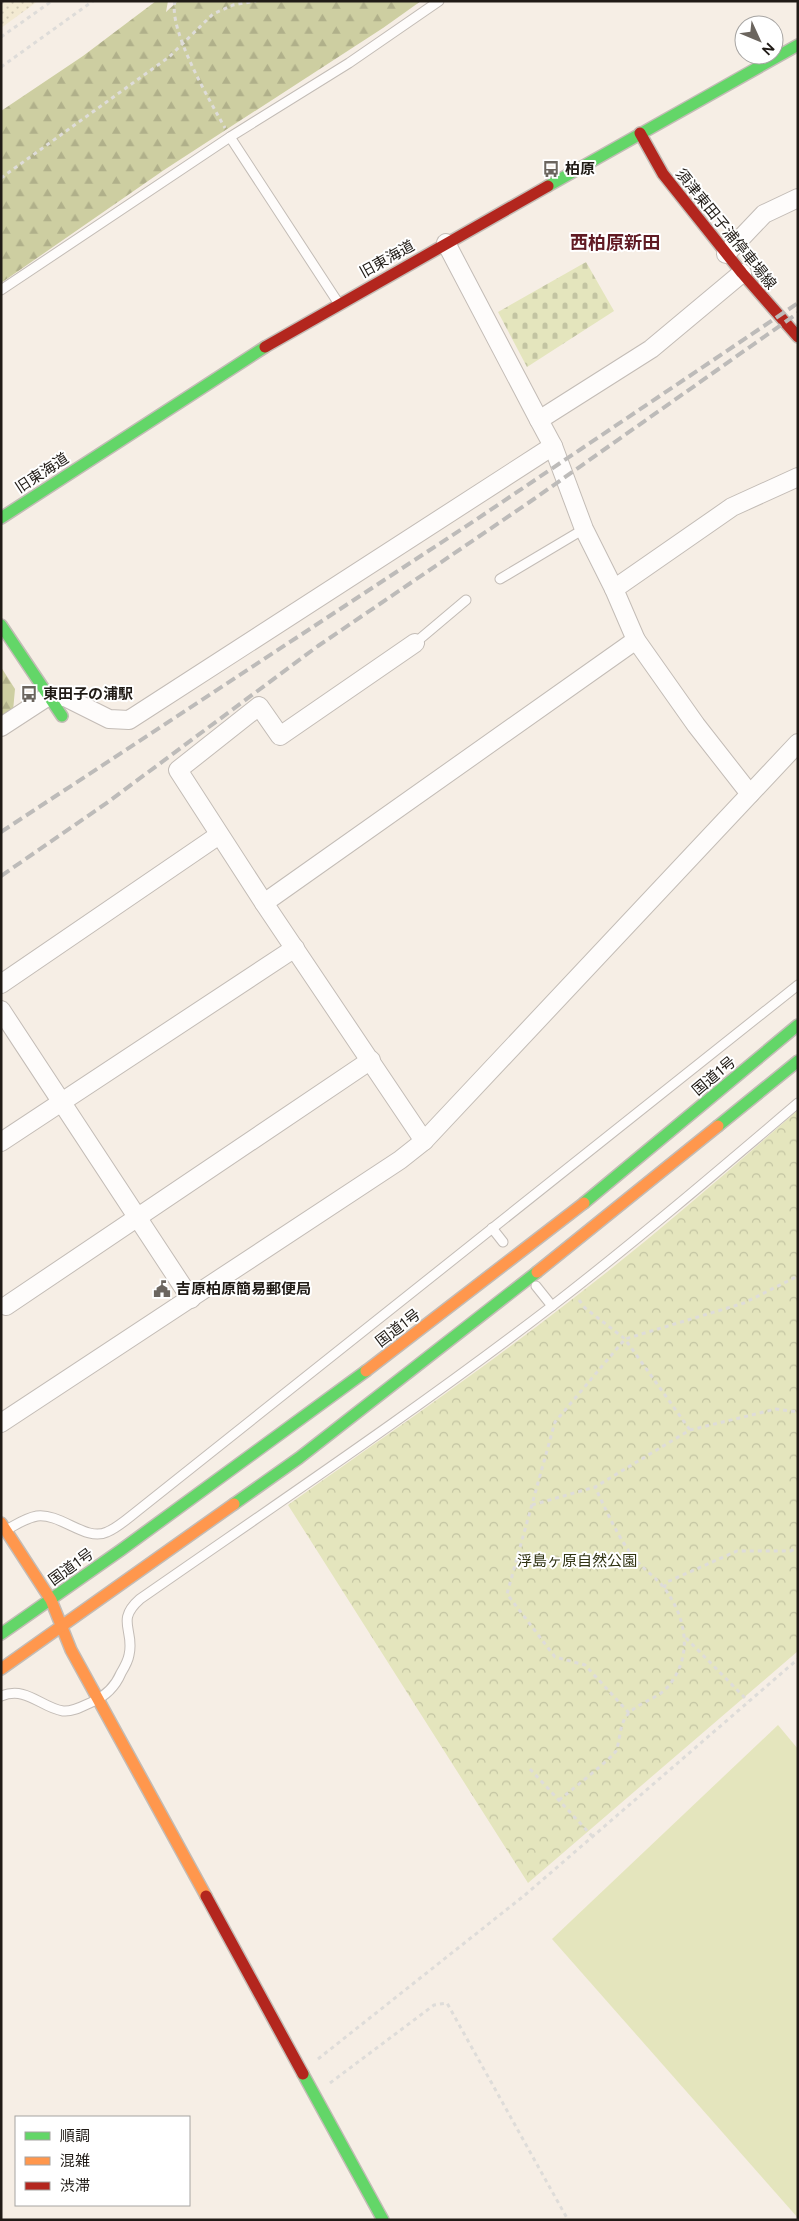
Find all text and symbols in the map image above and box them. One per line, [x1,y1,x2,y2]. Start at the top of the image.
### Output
north arrow [734,15,784,65]
text: N [758,39,778,58]
bus stop icon: 柏原 [541,159,561,179]
place label: 柏原 [565,160,595,178]
street label: 須津東田子浦停車場線 [672,165,780,293]
district label: 西柏原新田 [570,232,660,254]
street label: 旧東海道 [356,237,418,281]
street label: 旧東海道 [12,449,72,497]
bus stop icon: 東田子の浦駅 [19,684,39,704]
place label: 東田子の浦駅 [43,685,133,703]
street label: 国道1号 [689,1053,739,1099]
public building icon: 吉原柏原簡易郵便局 [152,1279,172,1299]
place label: 吉原柏原簡易郵便局 [176,1280,311,1298]
street label: 国道1号 [372,1305,424,1351]
street label: 国道1号 [45,1545,97,1589]
park label: 浮島ヶ原自然公園 [517,1552,637,1570]
legend [15,2116,190,2206]
text: 順調 [60,2127,90,2145]
text: 混雑 [60,2152,90,2170]
text: 渋滞 [60,2177,90,2195]

